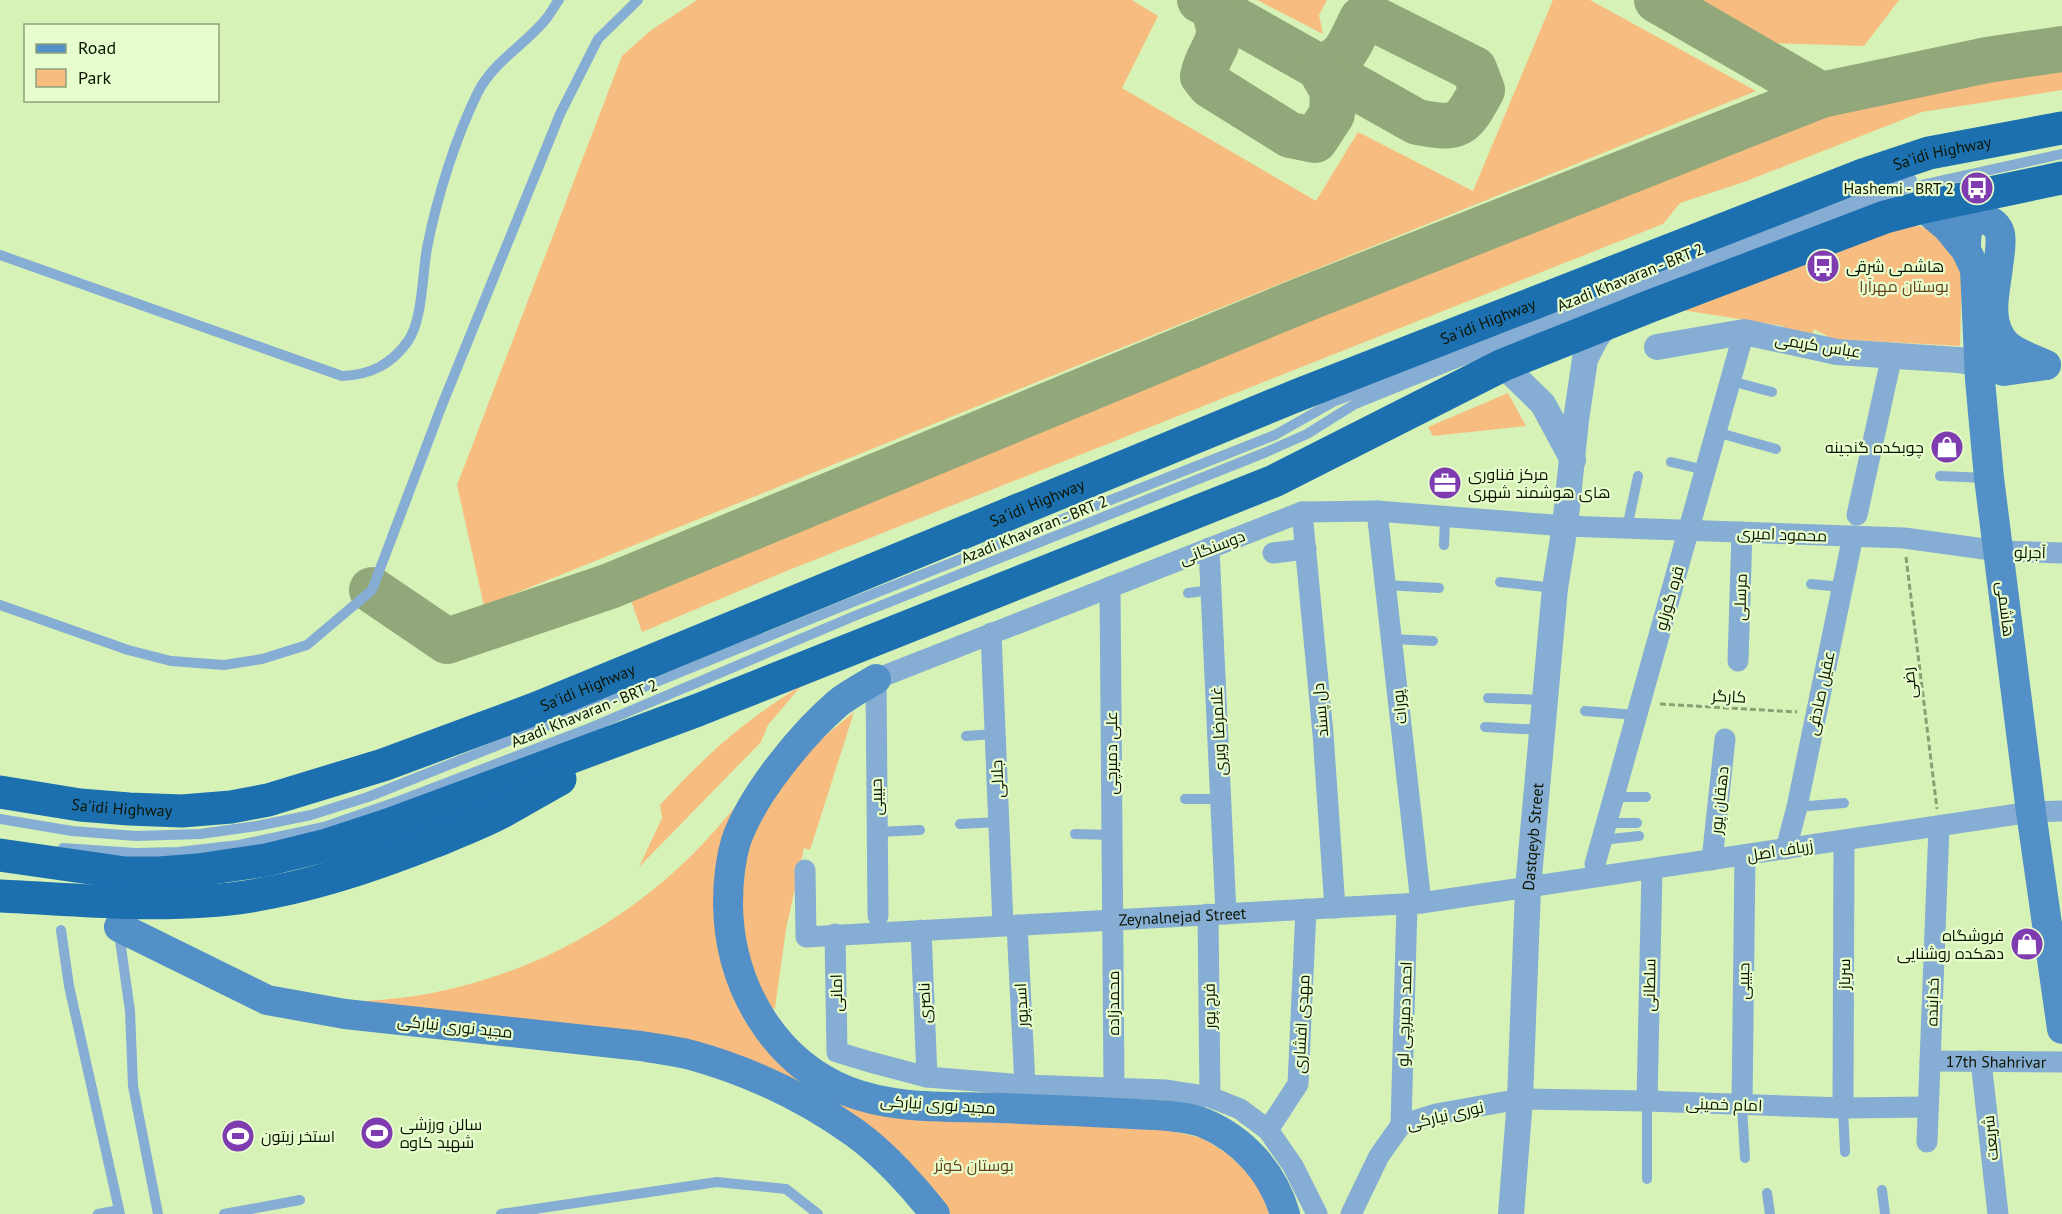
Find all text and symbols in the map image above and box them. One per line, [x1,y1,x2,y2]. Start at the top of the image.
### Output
legend [24,24,219,102]
text: Road [78,36,116,59]
text: Park [78,66,111,89]
street label: Sa'idi Highway [1890,131,1993,174]
bus stop icon: Hashemi - BRT 2 [1959,170,1995,206]
place label: Hashemi - BRT 2 [1844,178,1954,198]
street label: Azadi Khavaran - BRT 2 [1554,238,1706,316]
bus stop icon: هاشمی شرقی [1805,248,1841,284]
place label: هاشمی شرقی [1846,256,1944,277]
park label: بوستان مهرآرا [1859,276,1949,297]
street label: Sa'idi Highway [1437,293,1539,349]
street label: عباس کریمی [1774,328,1862,363]
shop icon: چوبکده گنجینه [1929,429,1965,465]
place label: چوبکده گنجینه [1825,437,1924,459]
place label: مرکز فناوری های هوشمند شهری [1468,464,1611,503]
office icon: مرکز فناوری های هوشمند شهری [1427,465,1463,501]
street label: Sa'idi Highway [986,474,1088,531]
street label: Azadi Khavaran - BRT 2 [958,490,1110,568]
street label: محمود امیری [1736,522,1828,547]
street label: دوسنگانی [1176,525,1248,570]
street label: آجرلو [2014,542,2047,562]
street label: قره گوزلو [1650,563,1688,633]
street label: مرسلی [1729,573,1752,621]
street label: هاشمی [1992,580,2019,638]
street label: عقیل صادقی [1801,649,1840,737]
street label: Sa'idi Highway [537,659,638,716]
street label: رضی [1897,666,1922,700]
street label: Azadi Khavaran - BRT 2 [508,674,660,752]
street label: دل پسند [1308,682,1334,738]
street label: کارگر [1710,685,1747,707]
street label: غلامرضا ویری [1206,686,1231,776]
street label: پورات [1387,688,1413,725]
street label: علی دمیرچی [1101,711,1123,795]
street label: جلالی [986,759,1009,799]
street label: دهقان پور [1705,765,1734,836]
street label: حبیبی [866,778,887,816]
street label: Dastqeyb Street [1518,781,1547,891]
street label: Sa'idi Highway [70,794,173,821]
street label: زرباف اصل [1745,835,1815,866]
street label: Zeynalnejad Street [1118,903,1247,930]
place label: فروشگاه دهکده روشنایی [1897,925,2004,964]
shop icon: فروشگاه دهکده روشنایی [2009,926,2045,962]
street label: سلطانی [1639,958,1660,1012]
street label: سرباز [1834,959,1854,990]
street label: احمد دمیرچی لو [1392,961,1418,1067]
street label: حبیبی [1733,962,1754,1000]
street label: محمدزاده [1103,971,1123,1035]
street label: امانی [826,974,847,1012]
street label: مهدی افشاری [1288,974,1315,1074]
street label: خدابنده [1921,977,1943,1027]
street label: ناصری [913,982,936,1024]
street label: اسدپور [1010,982,1034,1028]
street label: فرج پور [1199,983,1221,1030]
street label: مجید نوری نیارکی [396,1010,514,1043]
street label: 17th Shahrivar [1946,1051,2047,1072]
street label: مجید نوری نیارکی [879,1090,996,1119]
street label: امام خمینی [1685,1093,1763,1117]
street label: نوری نیارکی [1405,1096,1486,1135]
place label: سالن ورزشی شهید کاوه [400,1114,482,1153]
street label: شریعت [1978,1114,2002,1162]
sports icon: سالن ورزشی شهید کاوه [359,1115,395,1151]
sports icon: استخر زیتون [220,1118,256,1154]
place label: استخر زیتون [261,1126,335,1147]
park label: بوستان کوثر [933,1155,1014,1176]

